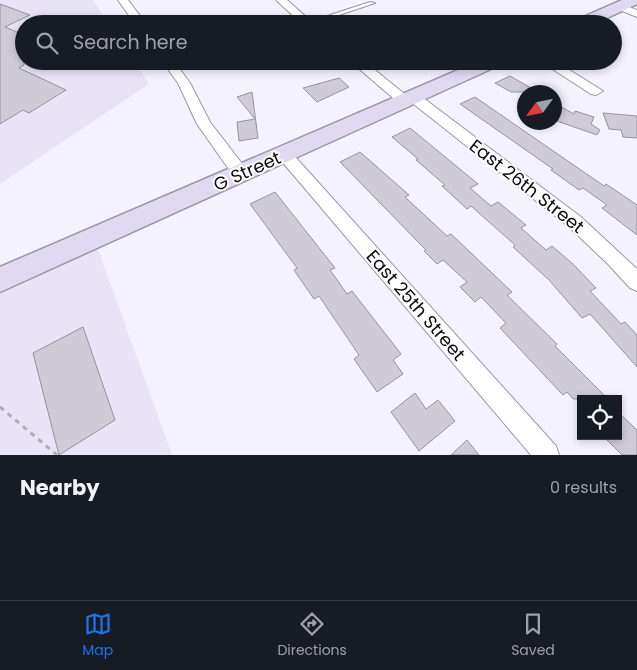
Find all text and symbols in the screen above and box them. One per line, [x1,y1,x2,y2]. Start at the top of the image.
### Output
search box [15,15,622,70]
icon: search [33,29,61,57]
text: Search here [73,29,187,56]
north arrow [517,85,562,130]
street label: East 26th Street [464,133,590,239]
street label: G Street [209,145,285,197]
street label: East 25th Street [361,244,471,366]
map controls [577,395,622,440]
button: locate [577,395,622,440]
text: Nearby [20,473,100,502]
text: 0 results [550,476,617,499]
tab: Map [82,610,113,661]
tab: Directions [277,610,347,661]
tab: Saved [511,610,555,661]

